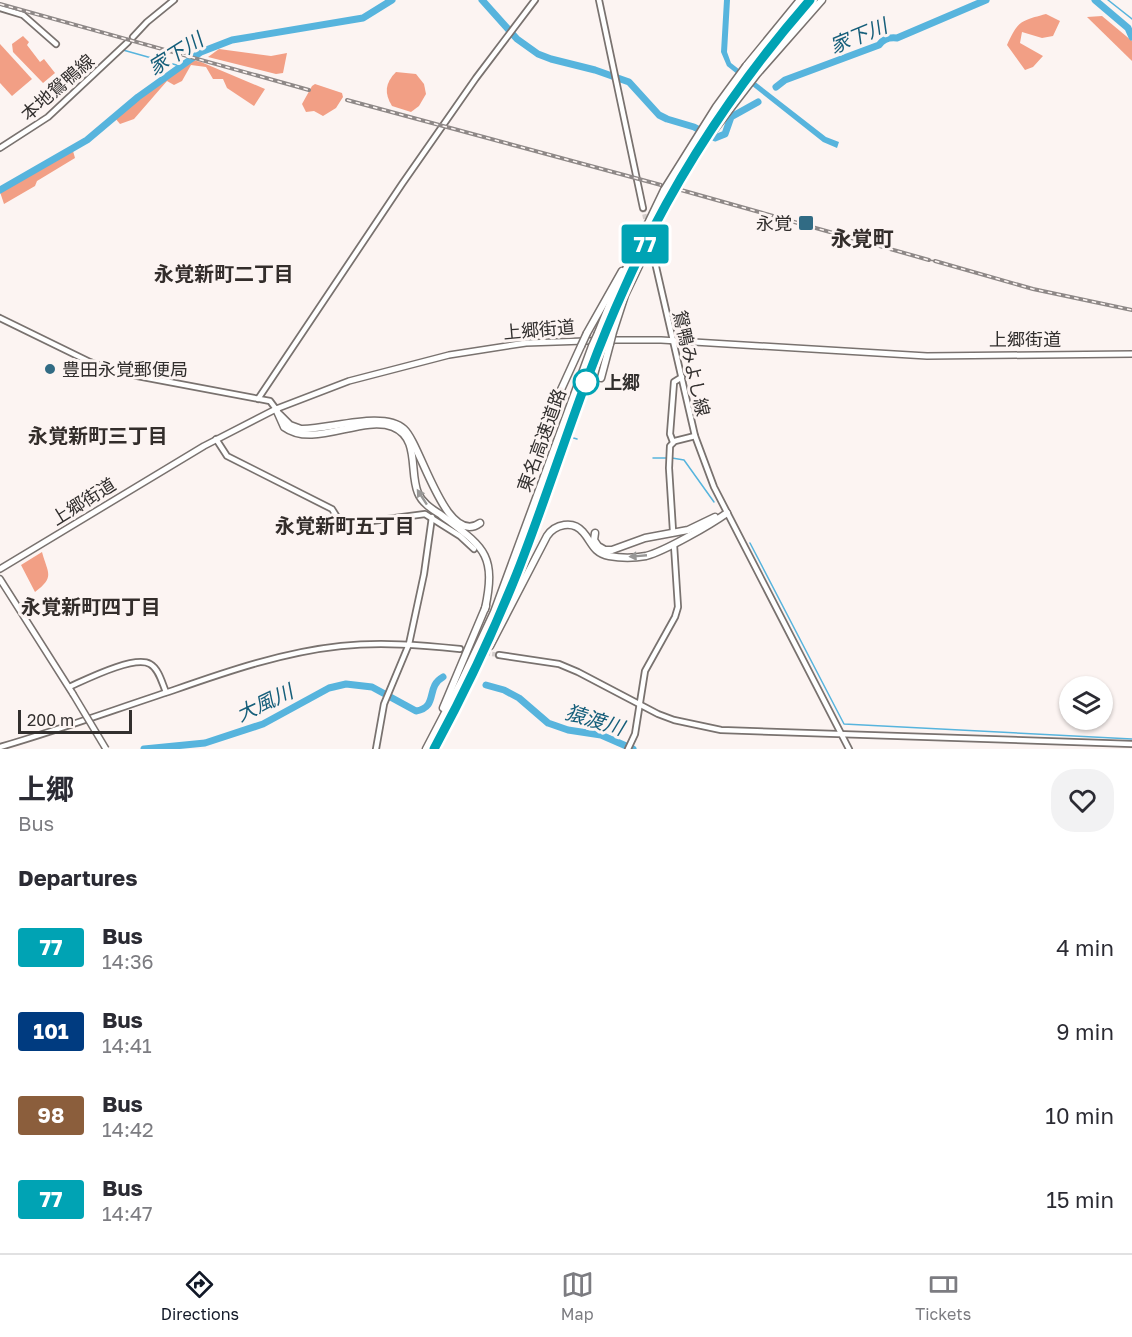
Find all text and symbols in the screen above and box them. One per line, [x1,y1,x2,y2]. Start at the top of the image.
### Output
water label: 家下川 [826,12,892,57]
water label: 家下川 [143,26,208,79]
street label: 本地鴛鴨線 [16,49,98,125]
place label: 永覚 [756,212,792,234]
marker: 永覚 [797,214,815,232]
line badge: 77 [618,224,672,264]
district label: 永覚町 [831,225,894,251]
text: 77 [634,231,656,257]
district label: 永覚新町二丁目 [154,261,294,285]
street label: 鴛鴨みよし線 [669,308,715,418]
street label: 上郷街道 [502,315,576,343]
street label: 上郷街道 [989,328,1061,350]
place label: 豊田永覚郵便局 [62,358,188,380]
marker: 豊田永覚郵便局 [43,362,57,376]
marker: 上郷 [573,369,599,395]
place label: 上郷 [604,371,640,393]
street label: 東名高速道路 [512,385,570,495]
district label: 永覚新町三丁目 [28,423,168,447]
street label: 上郷街道 [47,473,119,529]
one-way arrow [416,489,428,505]
district label: 永覚新町五丁目 [275,513,415,537]
one-way arrow [628,551,647,561]
district label: 永覚新町四丁目 [21,594,161,618]
map controls [1059,676,1113,730]
button: layers [1059,676,1113,730]
water label: 大風川 [232,678,298,726]
water label: 猿渡川 [563,699,629,740]
scale bar [18,707,132,734]
text: 200 m [27,710,74,730]
button: heart [1051,769,1114,832]
text: 上郷 [18,772,74,805]
text: Bus [18,811,54,835]
text: Departures [18,864,137,891]
text: Bus [102,922,143,949]
text: 77 [40,934,62,960]
text: 4 min [1056,934,1114,961]
text: 14:36 [102,949,154,973]
text: Bus [102,1006,143,1033]
text: 101 [33,1018,69,1044]
text: 9 min [1056,1018,1114,1045]
text: 14:41 [102,1033,152,1057]
text: Bus [102,1090,143,1117]
text: 98 [38,1102,64,1128]
text: 10 min [1045,1102,1114,1129]
text: 14:42 [102,1117,154,1141]
text: Bus [102,1174,143,1201]
text: 77 [40,1186,62,1212]
text: 15 min [1046,1186,1114,1213]
text: 14:47 [102,1201,153,1225]
tab: Directions [161,1268,239,1324]
tab: Map [561,1268,594,1324]
tab: Tickets [915,1268,971,1324]

